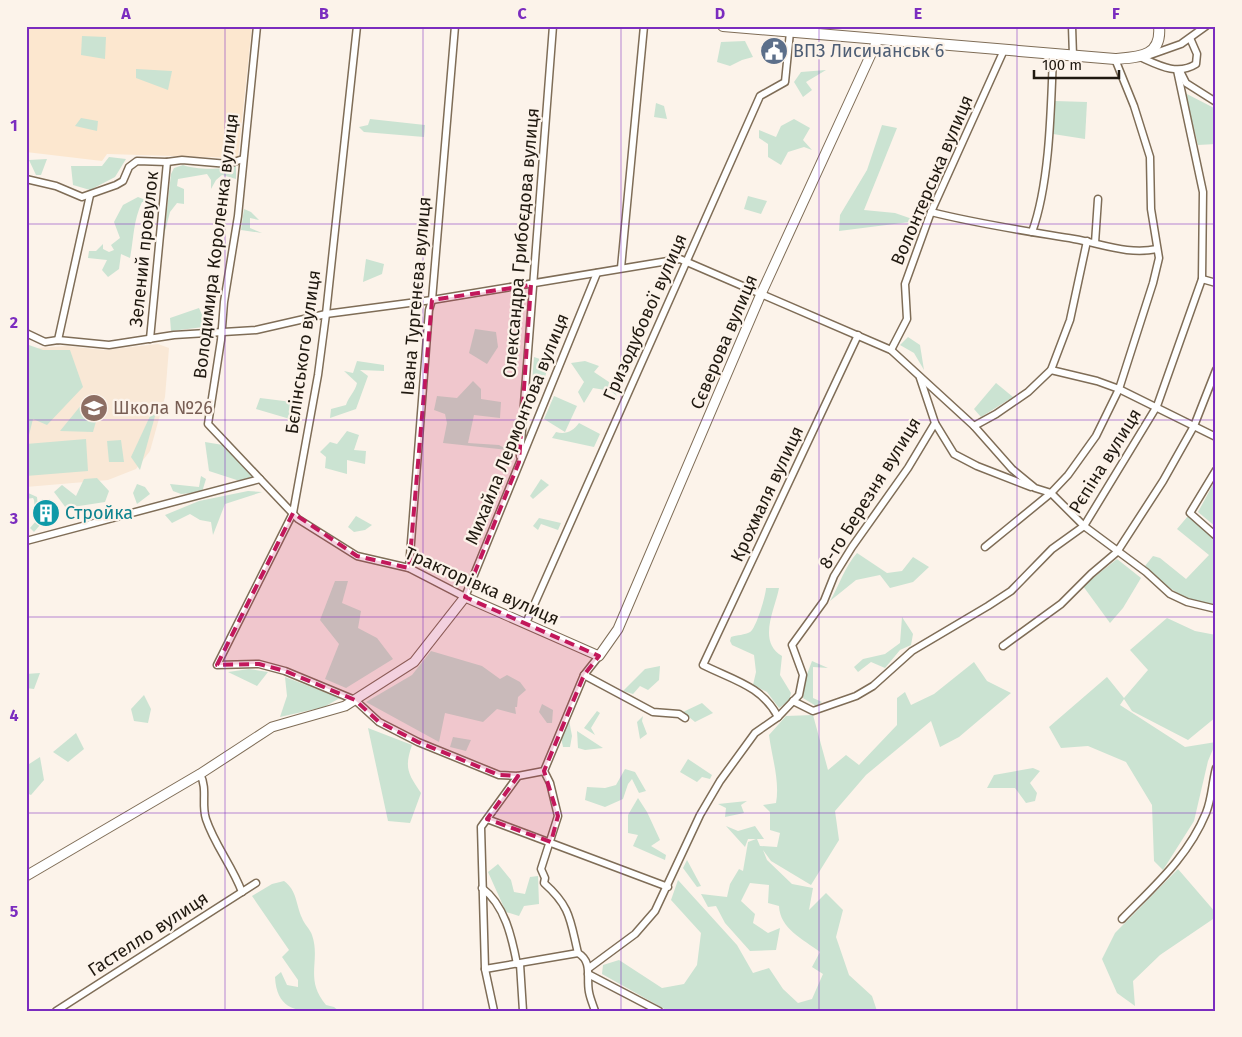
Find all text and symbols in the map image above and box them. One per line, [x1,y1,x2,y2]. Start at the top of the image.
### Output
text: A [120,4,131,23]
text: B [319,4,329,23]
text: C [517,4,527,23]
text: D [715,4,725,23]
text: E [914,4,922,23]
text: F [1112,4,1120,23]
public building icon: ВПЗ Лисичанськ 6 [759,36,789,66]
place label: ВПЗ Лисичанськ 6 [793,40,944,62]
scale bar [1034,48,1120,80]
text: 100 m [1042,56,1082,74]
street label: Волонтерська вулиця [886,92,978,268]
street label: Олександра Грибоєдова вулиця [498,107,544,379]
street label: Володимира Короленка вулиця [189,112,243,380]
text: 1 [10,116,18,135]
street label: Зелений провулок [125,169,163,328]
street label: Івана Тургенєва вулиця [396,196,436,396]
street label: Гризодубової вулиця [598,230,692,404]
street label: Бєлінського вулиця [281,269,325,435]
street label: Сєверова вулиця [686,271,762,413]
street label: Михайла Лермонтова вулиця [460,310,574,548]
text: 2 [10,313,18,332]
school or university icon: Школа №26 [79,393,109,423]
place label: Школа №26 [113,397,213,419]
street label: Рєпіна вулиця [1064,404,1146,518]
street label: 8-го Березня вулиця [814,413,926,573]
street label: Крохмаля вулиця [726,423,808,565]
building icon: Стройка [31,498,61,528]
place label: Стройка [65,502,133,524]
text: 3 [9,509,18,528]
street label: Тракторівка вулиця [401,542,563,630]
text: 4 [9,706,19,725]
street label: Гастелло вулиця [84,887,212,981]
text: 5 [10,902,19,921]

